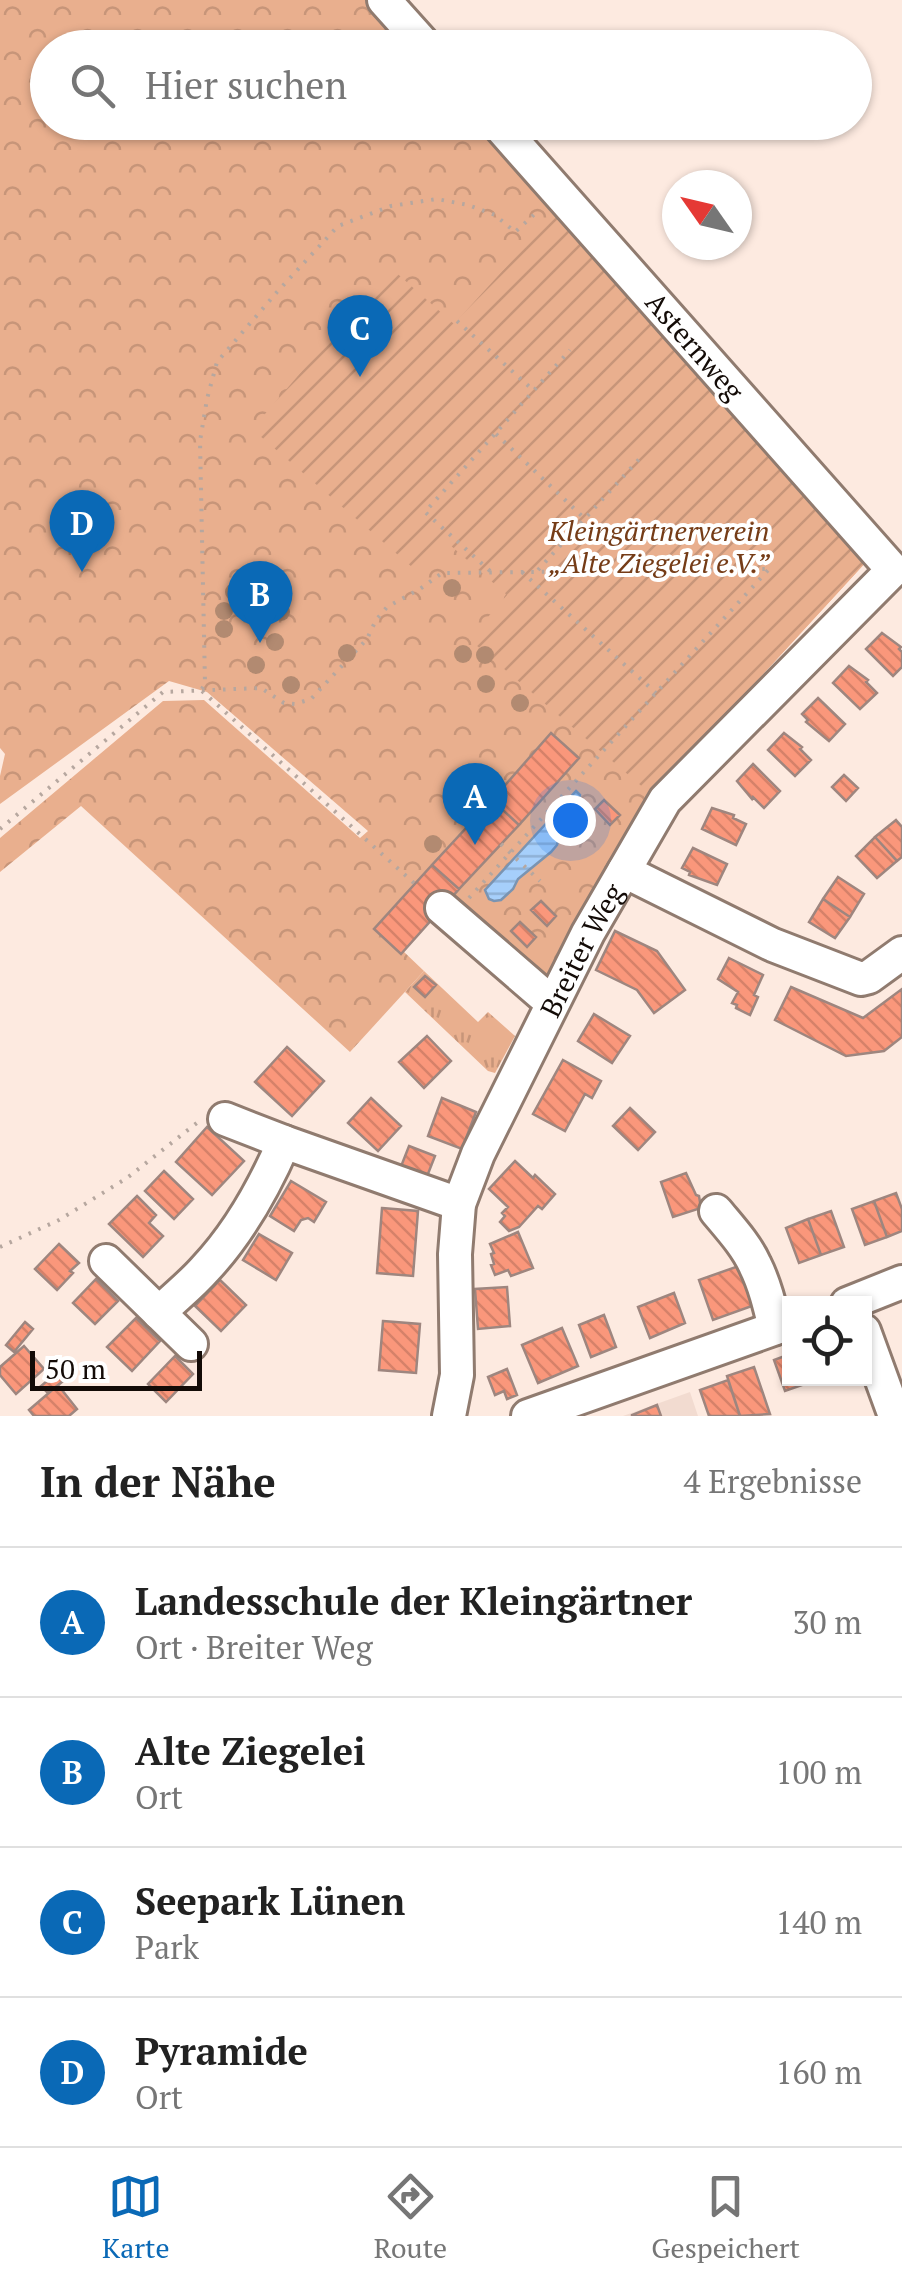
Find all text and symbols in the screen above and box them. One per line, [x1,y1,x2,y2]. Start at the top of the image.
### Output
search box [30,30,872,140]
icon: search [65,58,120,113]
text: Hier suchen [145,60,347,110]
north arrow [662,170,752,260]
street label: Asternweg [638,284,753,409]
pin: C [328,294,392,377]
pin: D [49,490,114,572]
park label: Kleingärtnerverein „Alte Ziegelei e.V.” [548,512,771,581]
pin: B [228,560,292,643]
pin: A [442,762,508,845]
your location [545,795,596,846]
street label: Breiter Weg [531,875,632,1023]
map controls [782,1296,872,1386]
button: locate [782,1296,872,1386]
scale bar [30,1346,202,1390]
text: 50 m [45,1350,106,1387]
text: In der Nähe [40,1453,276,1509]
text: 4 Ergebnisse [683,1460,862,1502]
text: Landesschule der Kleingärtner [135,1576,692,1626]
text: A [61,1601,84,1643]
text: 30 m [792,1601,862,1643]
text: Ort · Breiter Weg [135,1626,373,1668]
text: Alte Ziegelei [135,1726,366,1776]
text: B [62,1751,83,1793]
text: 100 m [775,1751,862,1793]
text: Ort [135,1776,183,1818]
text: Seepark Lünen [135,1876,405,1926]
text: C [62,1901,83,1943]
text: 140 m [775,1901,862,1943]
text: Park [135,1926,199,1968]
text: Pyramide [135,2026,308,2076]
text: D [61,2051,84,2093]
text: 160 m [775,2051,862,2093]
text: Ort [135,2076,183,2118]
tab: Karte [102,2169,170,2266]
tab: Route [374,2169,447,2266]
tab: Gespeichert [651,2169,800,2266]

